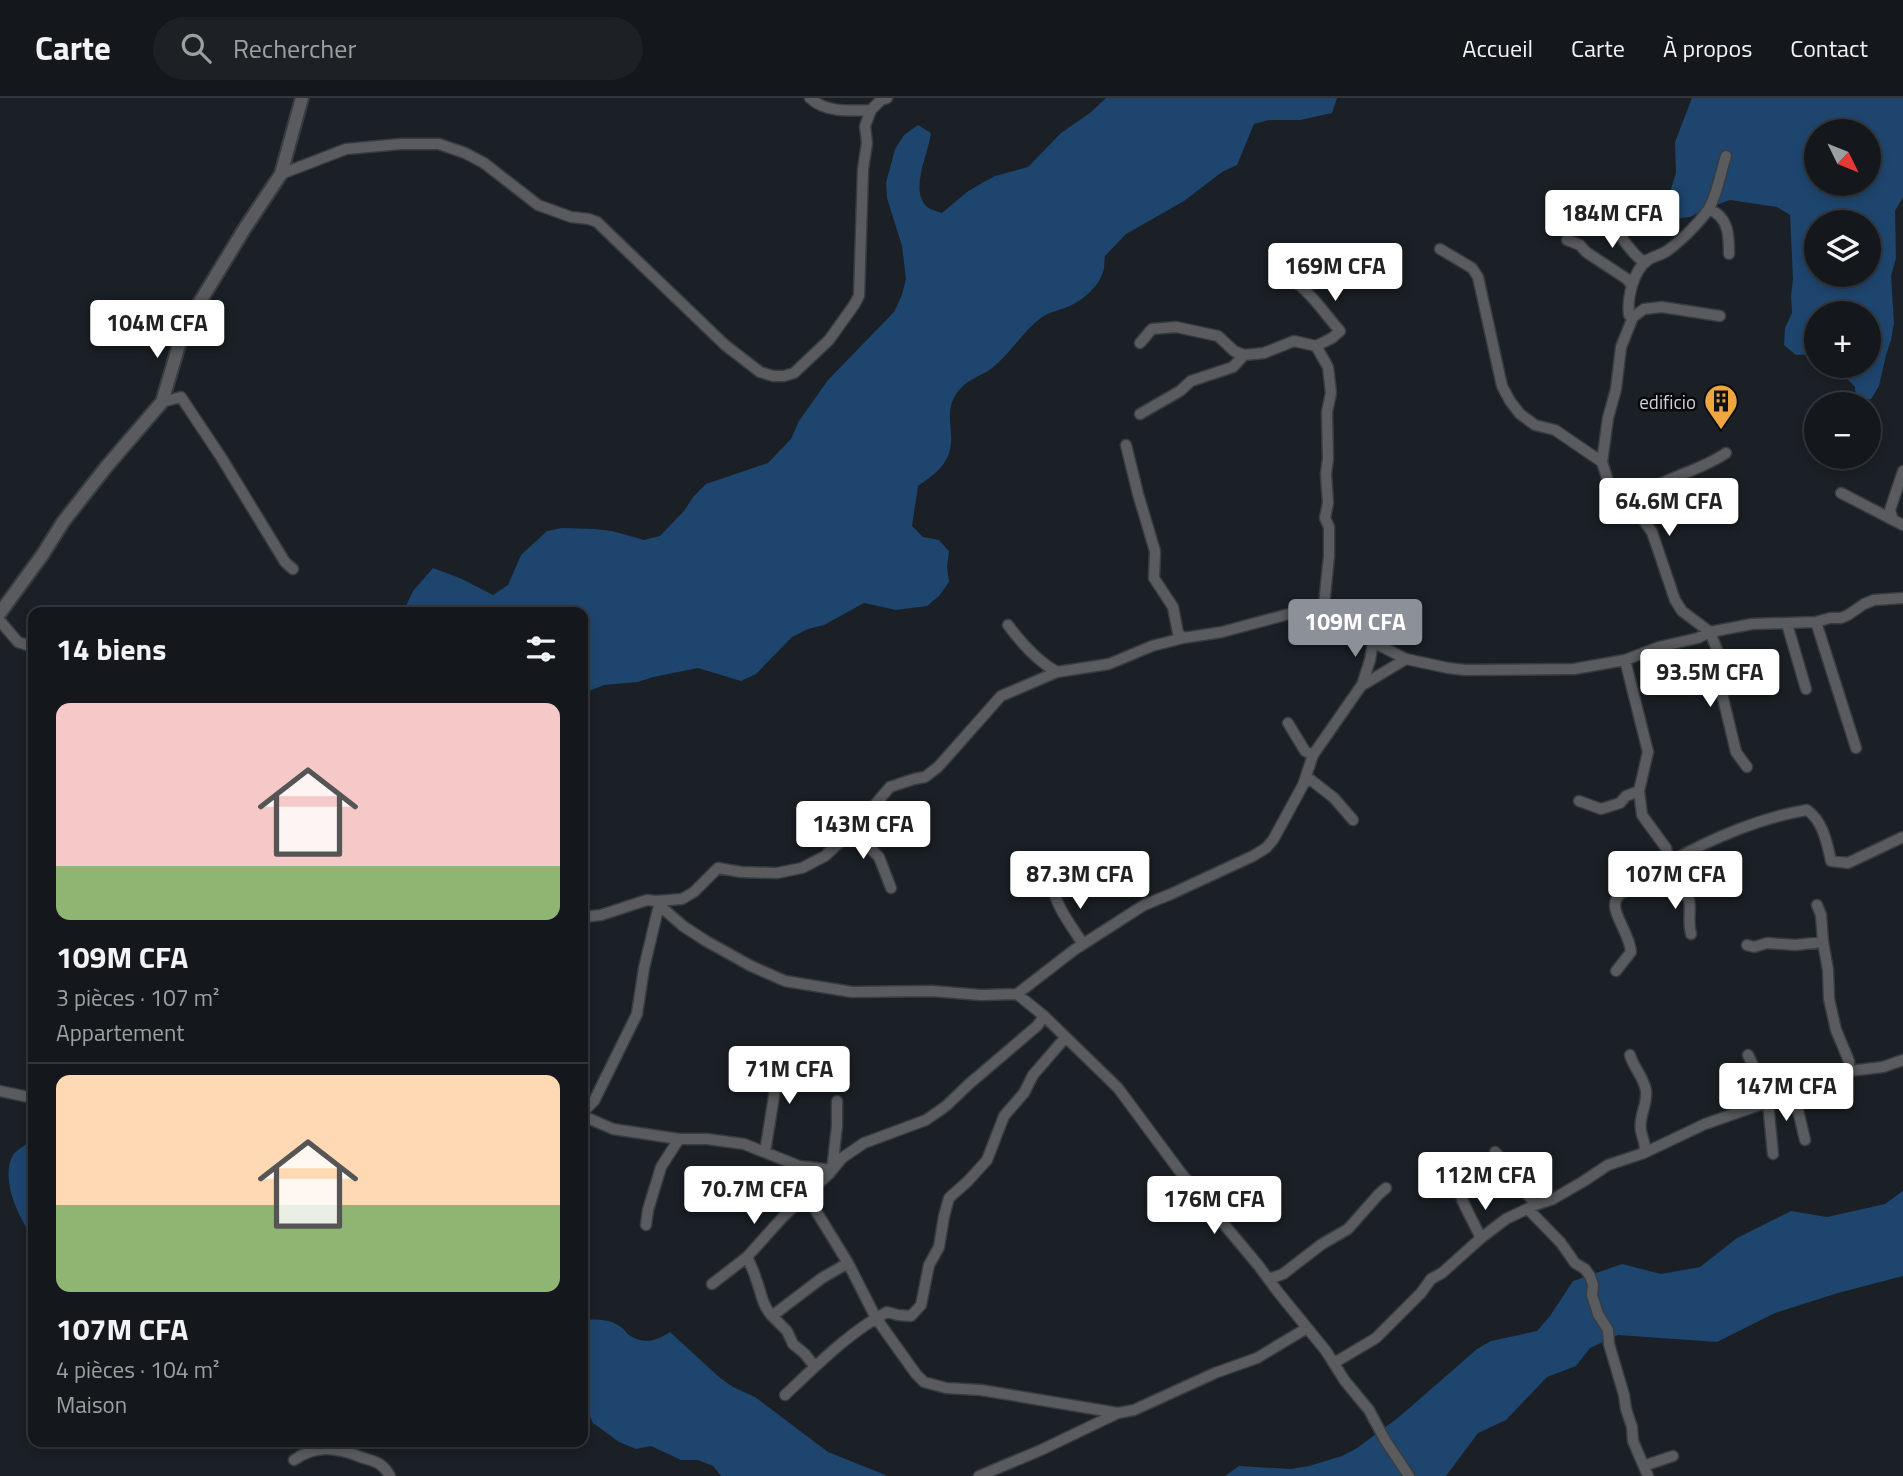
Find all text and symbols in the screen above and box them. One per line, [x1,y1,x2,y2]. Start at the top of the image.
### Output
search box [153,17,643,80]
text: Carte [35,23,111,73]
icon: search [177,29,215,67]
text: Rechercher [233,29,356,68]
text: Accueil [1462,30,1533,66]
text: Carte [1571,30,1625,66]
text: À propos [1663,30,1752,66]
text: Contact [1790,30,1868,66]
north arrow [1804,119,1881,196]
map controls [1804,119,1881,469]
pin: 184M CFA [1540,190,1684,250]
text: 184M CFA [1561,195,1663,230]
button: layers [1804,210,1881,287]
pin: 169M CFA [1263,244,1407,303]
text: 169M CFA [1284,248,1386,283]
pin: 104M CFA [85,300,229,360]
button: + [1804,301,1881,378]
text: 104M CFA [106,305,208,340]
building icon: edificio [1702,382,1740,431]
place label: edificio [1639,387,1696,416]
button: − [1804,392,1881,469]
pin: 64.6M CFA [1589,478,1749,538]
text: 64.6M CFA [1615,483,1723,518]
pin: 109M CFA [1283,600,1427,659]
text: 109M CFA [1304,604,1406,639]
text: 14 biens [56,626,166,672]
icon: filters [522,630,560,668]
pin: 93.5M CFA [1630,650,1790,709]
text: 93.5M CFA [1656,654,1764,689]
icon: home [245,749,371,875]
pin: 143M CFA [791,802,935,861]
text: 143M CFA [812,806,914,841]
pin: 87.3M CFA [1000,852,1160,911]
pin: 107M CFA [1603,852,1747,911]
text: 87.3M CFA [1026,856,1134,891]
text: 107M CFA [1624,856,1726,891]
text: 109M CFA [56,934,188,980]
text: 3 pièces · 107 m² [56,980,219,1015]
text: Appartement [56,1015,184,1050]
pin: 71M CFA [724,1046,854,1106]
text: 71M CFA [745,1051,833,1086]
pin: 147M CFA [1714,1063,1858,1123]
text: 147M CFA [1735,1068,1837,1103]
icon: home [245,1121,371,1247]
pin: 112M CFA [1413,1152,1557,1212]
text: 112M CFA [1434,1157,1536,1192]
pin: 70.7M CFA [674,1166,834,1226]
text: 70.7M CFA [700,1171,808,1206]
pin: 176M CFA [1142,1176,1286,1236]
text: 176M CFA [1163,1181,1265,1216]
text: 107M CFA [56,1306,188,1352]
text: 4 pièces · 104 m² [56,1352,219,1387]
text: Maison [56,1387,127,1422]

